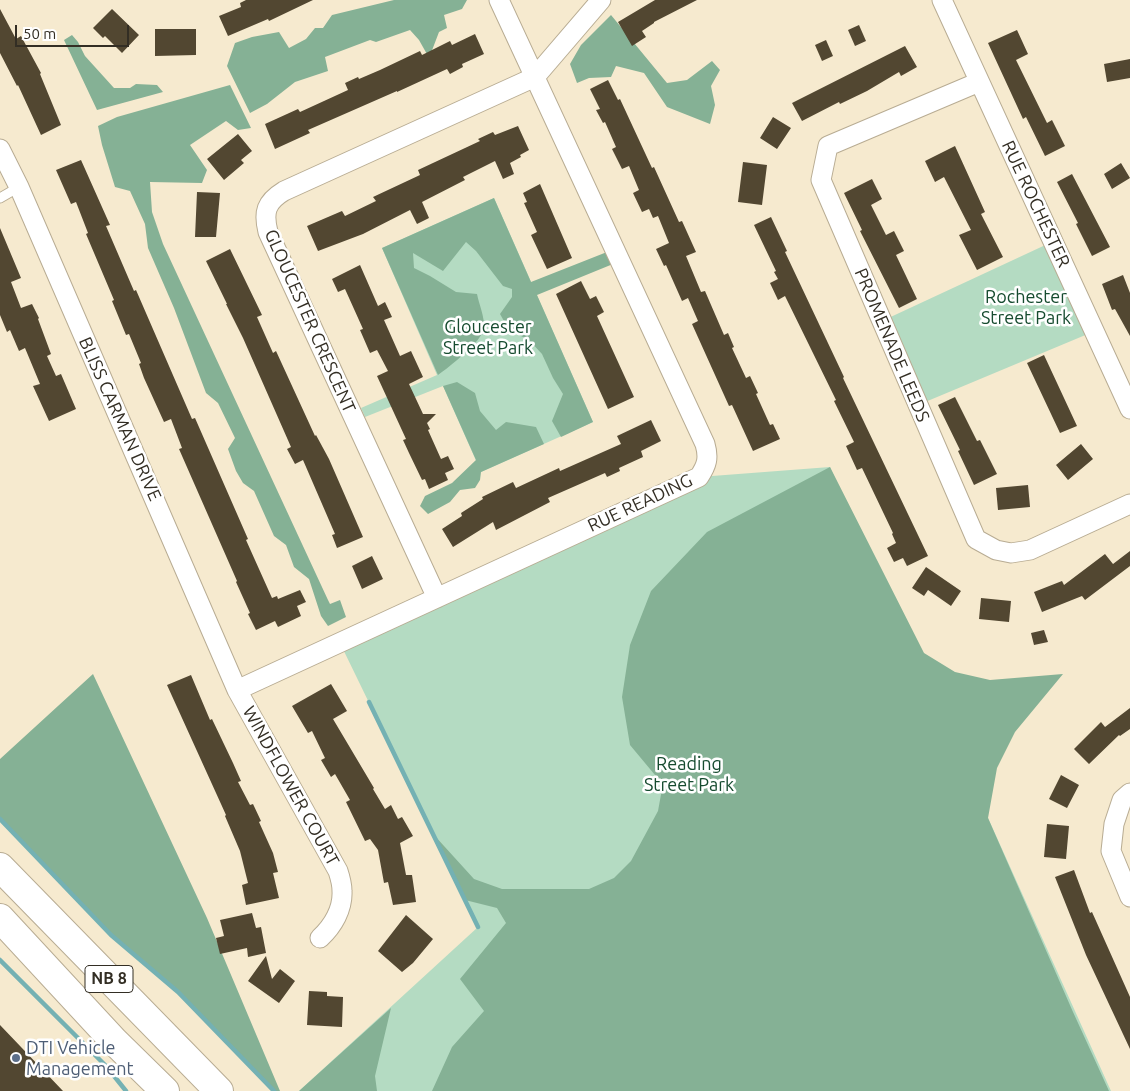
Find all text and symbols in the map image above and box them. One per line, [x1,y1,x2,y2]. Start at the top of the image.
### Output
scale bar [18,15,131,47]
text: 50 m [23,25,56,42]
street label: RUE ROCHESTER [997,137,1075,271]
street label: GLOUCESTER CRESCENT [260,226,360,416]
street label: PROMENADE LEEDS [850,265,934,425]
park label: Rochester Street Park [981,286,1071,328]
park label: Gloucester Street Park [443,316,533,358]
street label: BLISS CARMAN DRIVE [74,334,166,504]
street label: RUE READING [584,469,696,537]
street label: WINDFLOWER COURT [238,702,344,870]
park label: Reading Street Park [644,753,734,796]
road number: NB 8 [85,966,133,992]
place label: DTI Vehicle Management [26,1037,134,1080]
marker: DTI Vehicle Management [10,1052,22,1064]

